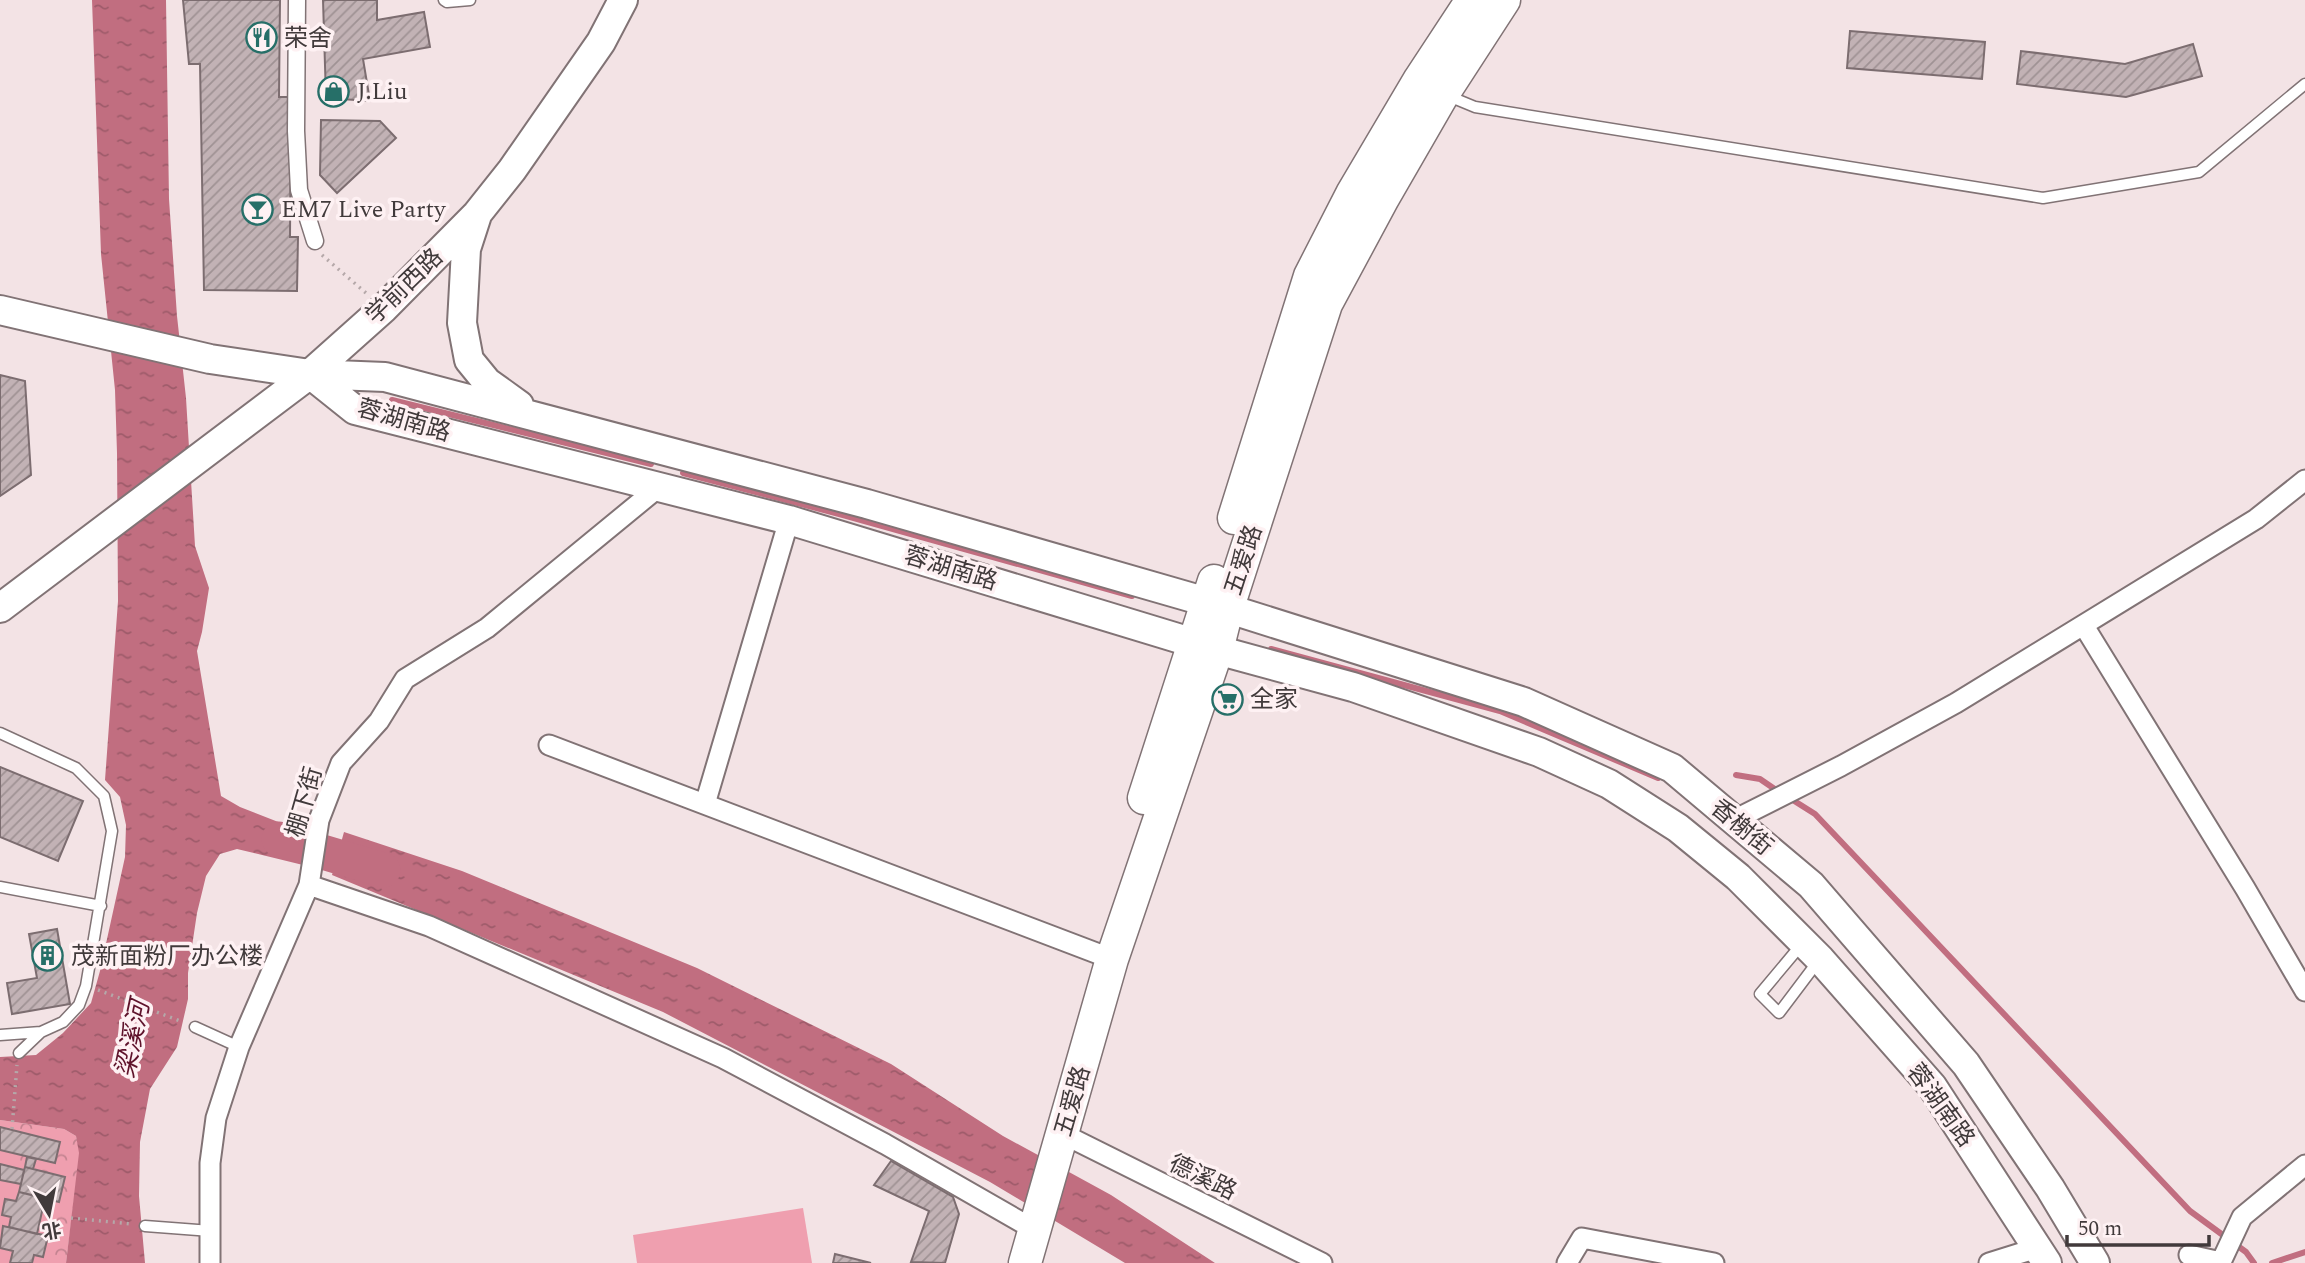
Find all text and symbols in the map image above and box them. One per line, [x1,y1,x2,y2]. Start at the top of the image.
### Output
restaurant icon: 荣舍 [244,21,278,55]
place label: 荣舍 [284,21,332,57]
shop icon: J.Liu [317,74,351,108]
place label: J.Liu [357,74,408,110]
bar icon: EM7 Live Party [241,192,275,226]
place label: EM7 Live Party [281,192,447,228]
street label: 学前西路 [358,240,452,333]
street label: 蓉湖南路 [353,390,455,451]
street label: 五爱路 [1216,521,1272,600]
street label: 蓉湖南路 [900,538,1002,600]
supermarket icon: 全家 [1210,682,1244,716]
place label: 全家 [1250,682,1298,718]
street label: 棚下街 [278,763,332,842]
street label: 香榭街 [1702,791,1781,865]
building icon: 茂新面粉厂办公楼 [31,939,65,973]
place label: 茂新面粉厂办公楼 [71,939,263,975]
water label: 梁溪河 [105,992,162,1082]
street label: 蓉湖南路 [1897,1056,1983,1155]
street label: 五爱路 [1046,1062,1100,1141]
street label: 德溪路 [1162,1146,1243,1210]
north arrow [14,1179,84,1249]
scale bar [2067,1204,2209,1248]
text: 北 [40,1213,64,1245]
text: 50 m [2078,1213,2122,1245]

